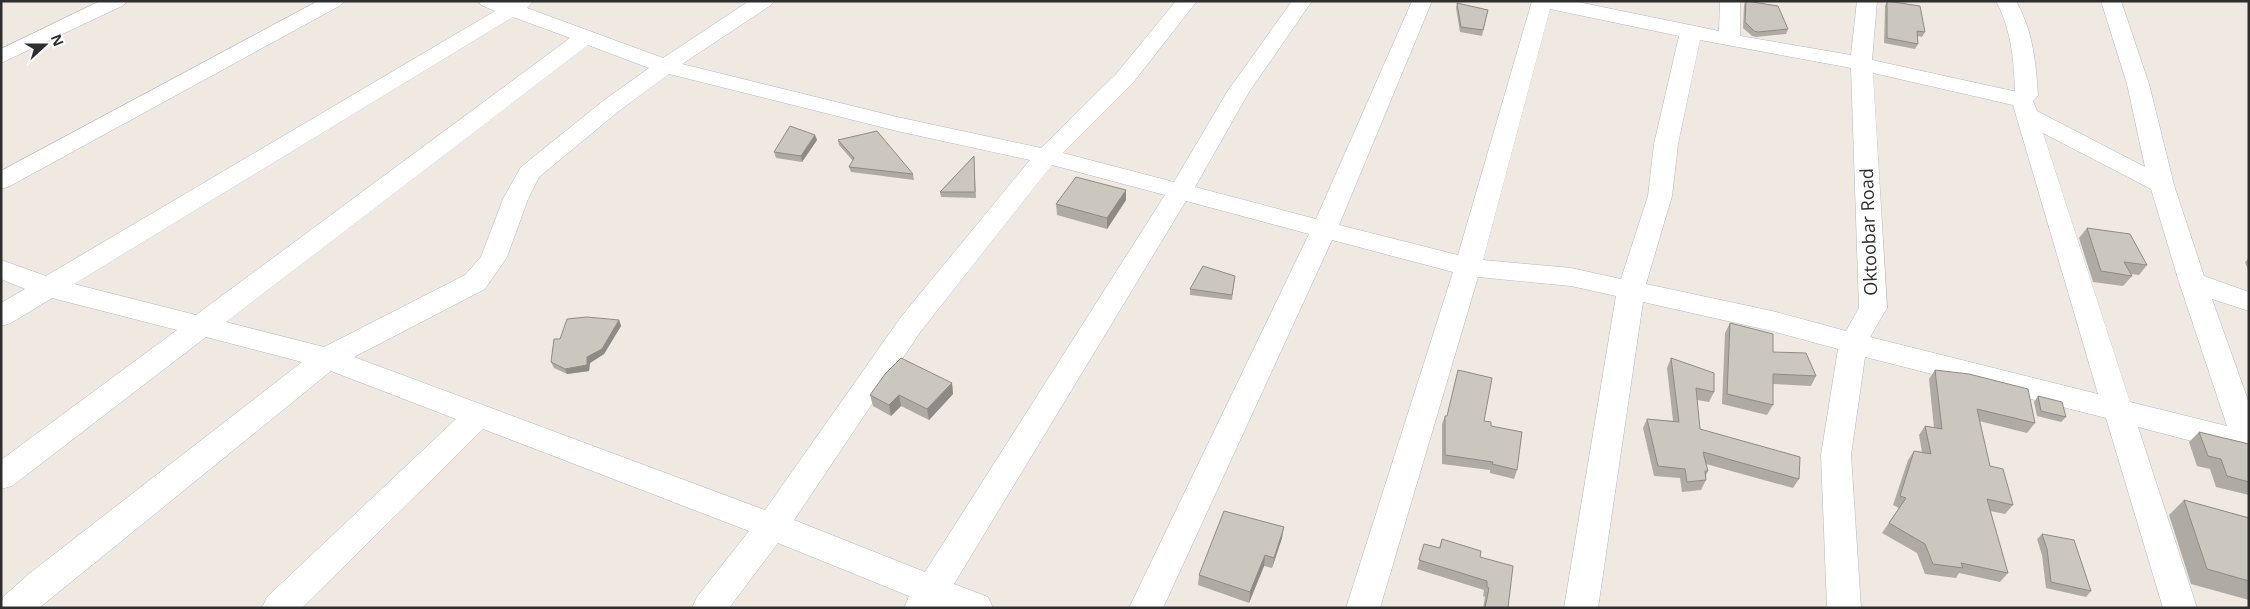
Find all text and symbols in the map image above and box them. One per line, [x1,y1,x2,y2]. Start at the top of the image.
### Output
north arrow [20,20,70,70]
text: N [47,31,69,49]
street label: Oktoobar Road [1854,168,1882,296]

